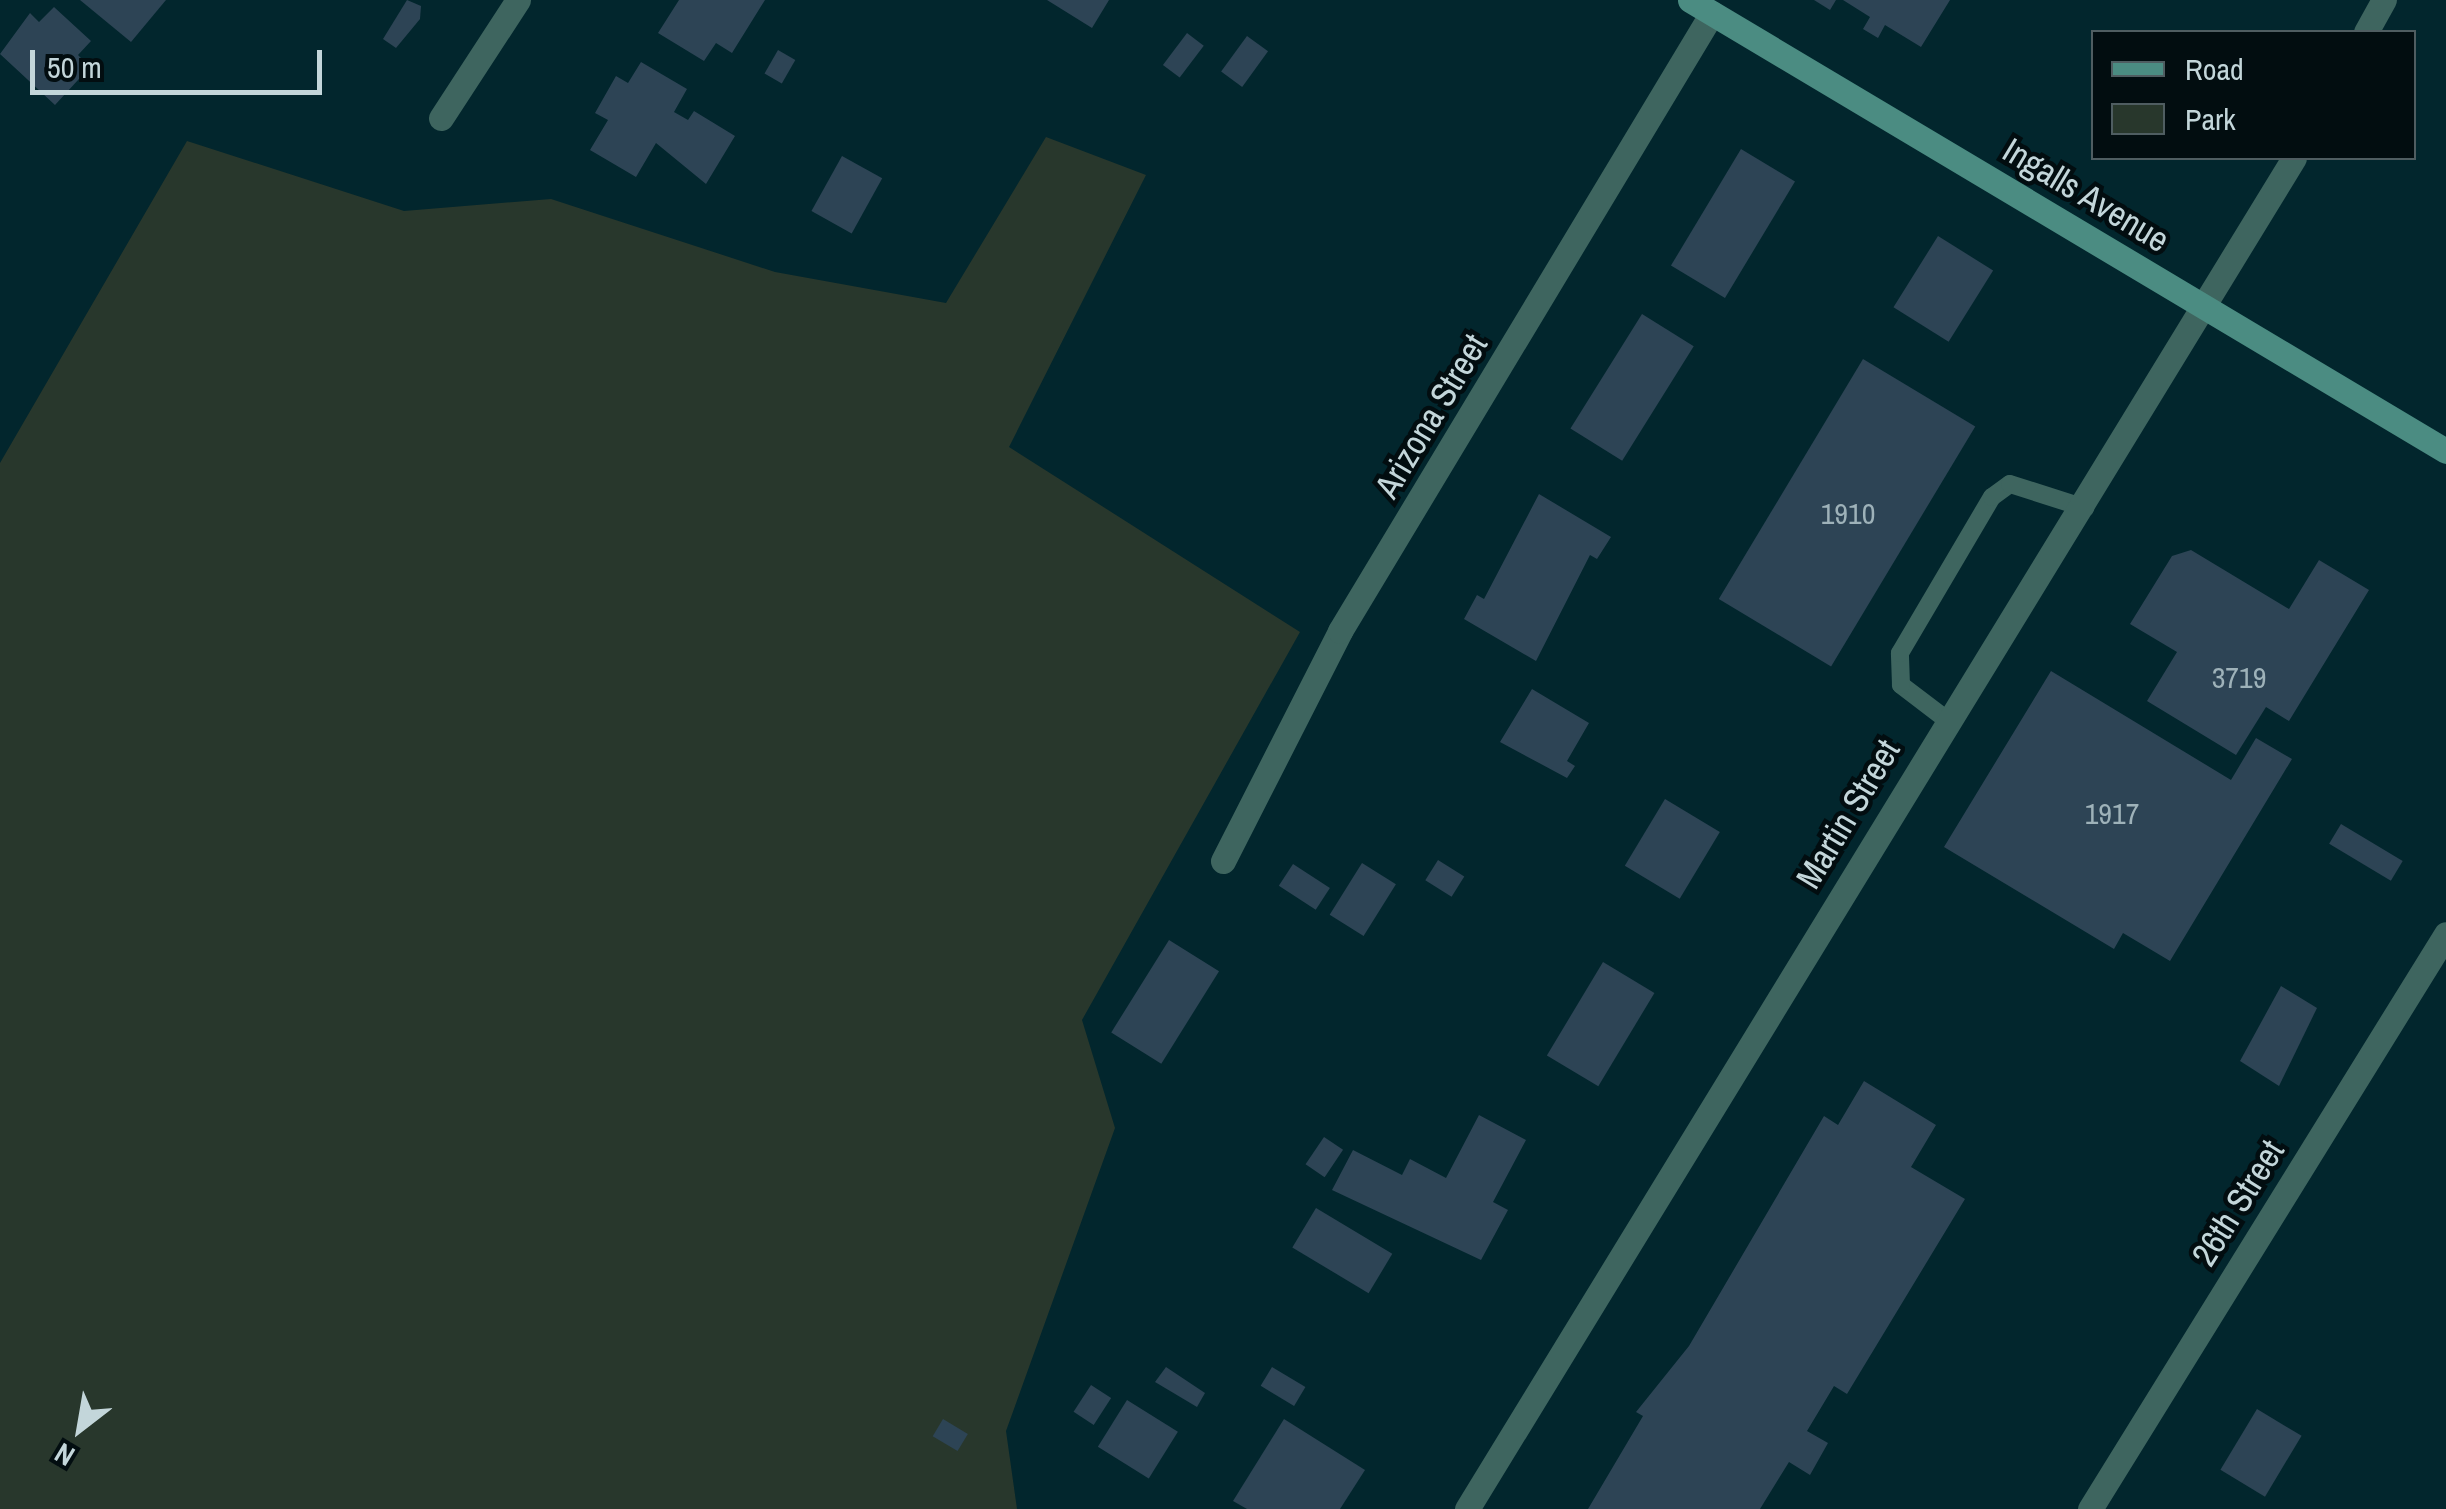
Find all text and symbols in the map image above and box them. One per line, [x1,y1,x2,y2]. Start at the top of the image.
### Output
scale bar [35,30,328,92]
legend [2091,30,2416,160]
text: 50 m [47,47,102,87]
text: Road [2185,49,2244,89]
text: Park [2185,99,2236,139]
street label: Ingalls Avenue [1995,129,2177,261]
street label: Arizona Street [1366,327,1496,505]
house number: 1910 [1821,495,1875,531]
house number: 3719 [2212,659,2266,695]
street label: Martin Street [1787,732,1909,896]
house number: 1917 [2085,795,2139,831]
street label: 26th Street [2183,1132,2293,1274]
north arrow [30,1379,130,1479]
text: N [48,1434,81,1475]

